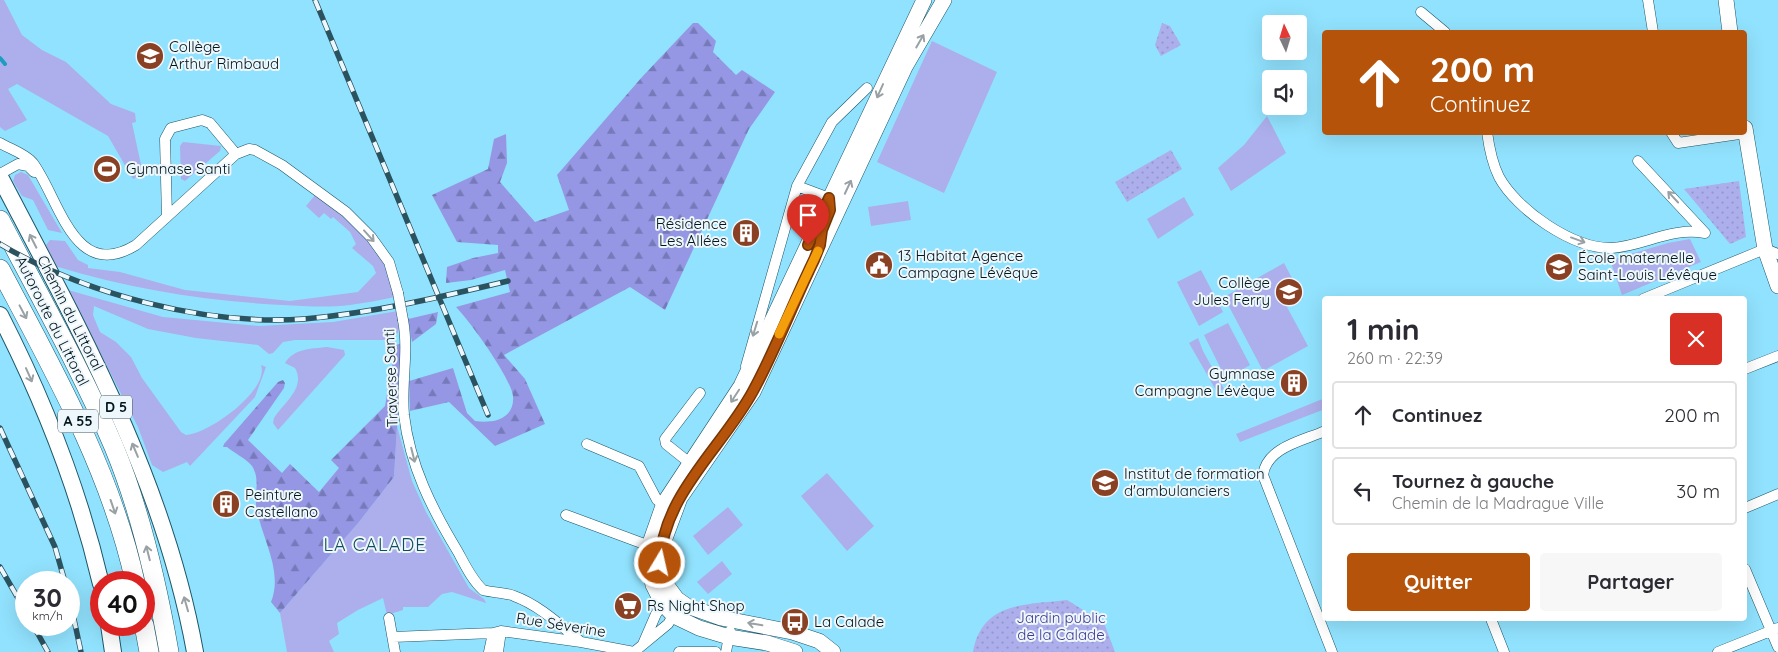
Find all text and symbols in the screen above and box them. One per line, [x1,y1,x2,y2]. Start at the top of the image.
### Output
north arrow [1262,15,1308,60]
map controls [1262,15,1307,115]
one-way arrow [915,34,925,49]
place label: Collège Arthur Rimbaud [169,37,279,73]
school or university icon: Collège Arthur Rimbaud [135,41,165,71]
text: 200 m [1430,47,1535,91]
icon: ahead [1347,50,1412,115]
button: sound [1262,70,1307,115]
one-way arrow [874,83,884,98]
text: Continuez [1430,90,1531,118]
sports icon: Gymnase Santi [92,154,122,184]
place label: Gymnase Santi [126,159,230,178]
one-way arrow [844,180,853,195]
one-way arrow [1667,190,1679,203]
pin [787,194,829,245]
icon: arrive [794,201,822,229]
place label: Résidence Les Allées [656,214,727,250]
building icon: Résidence Les Allées [731,218,761,248]
one-way arrow [363,230,375,243]
one-way arrow [28,234,37,249]
one-way arrow [1570,236,1585,245]
place label: 13 Habitat Agence Campagne Lévêque [898,246,1038,282]
place label: École maternelle Saint-Louis Lévêque [1578,248,1717,284]
public building icon: 13 Habitat Agence Campagne Lévêque [864,250,894,280]
street label: Chemin du Littoral [33,252,108,374]
school or university icon: École maternelle Saint-Louis Lévêque [1544,252,1574,282]
street label: Autoroute du Littoral [11,253,93,389]
place label: Collège Jules Ferry [1193,273,1270,309]
school or university icon: Collège Jules Ferry [1274,277,1304,307]
one-way arrow [19,304,28,319]
text: 1 min [1347,310,1420,348]
button: close [1670,313,1722,365]
one-way arrow [750,320,760,336]
street label: Traverse Santi [379,328,402,428]
text: 260 m · 22:39 [1347,348,1443,368]
place label: Gymnase Campagne Lévèque [1135,364,1275,400]
one-way arrow [25,367,35,382]
building icon: Gymnase Campagne Lévèque [1279,368,1309,398]
one-way arrow [729,388,739,402]
road number: D 5 [100,396,132,418]
icon: ahead [1349,401,1377,429]
text: Continuez [1392,403,1482,427]
text: 200 m [1664,403,1720,427]
road number: A 55 [58,410,98,432]
one-way arrow [129,443,139,458]
one-way arrow [409,446,418,462]
place label: Institut de formation d'ambulanciers [1124,464,1265,500]
school or university icon: Institut de formation d'ambulanciers [1090,468,1120,498]
text: Tournez à gauche [1392,469,1554,493]
icon: left [1349,477,1377,505]
text: 30 m [1676,479,1720,503]
place label: Peinture Castellano [245,485,318,521]
building icon: Peinture Castellano [211,489,241,519]
text: Chemin de la Madrague Ville [1392,493,1604,513]
one-way arrow [108,499,118,515]
district label: LA CALADE [324,533,426,556]
position arrow [633,536,685,588]
one-way arrow [143,545,152,561]
button: Quitter [1347,553,1530,611]
button: Partager [1540,553,1722,611]
speed limit sign: 40 [90,571,155,636]
text: 30 [33,582,62,613]
supermarket icon: Rs Night Shop [613,591,643,621]
place label: Rs Night Shop [647,596,744,615]
one-way arrow [180,597,190,613]
bus stop icon: La Calade [780,607,810,637]
text: km/h [32,608,63,623]
street label: Rue Séverine [515,608,607,641]
park label: Jardin public de la Calade [1016,608,1106,644]
place label: La Calade [814,612,884,631]
one-way arrow [748,618,764,628]

